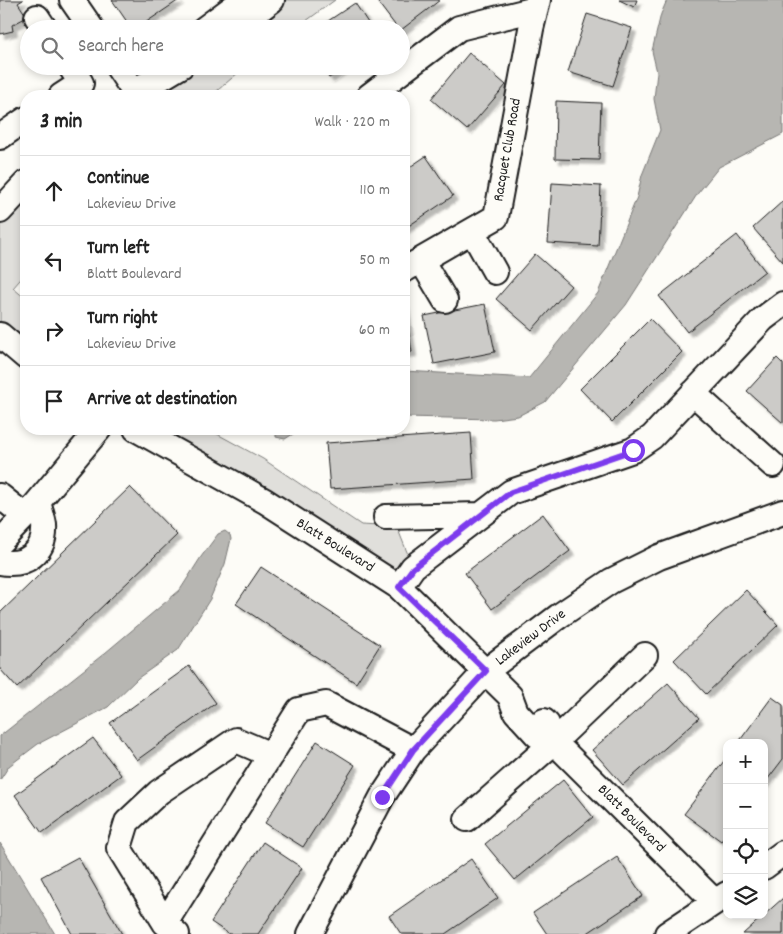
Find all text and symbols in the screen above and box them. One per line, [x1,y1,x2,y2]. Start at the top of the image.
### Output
search box [20,20,410,75]
icon: search [38,34,66,62]
text: Search here [78,34,164,61]
street label: Racquet Club Road [488,97,528,203]
text: 3 min [40,108,82,138]
text: Walk · 220 m [315,111,390,134]
text: Continue [87,166,149,193]
icon: ahead [40,177,68,205]
text: 110 m [360,179,390,202]
text: Lakeview Drive [87,193,176,216]
text: Turn left [87,236,150,263]
icon: left [40,247,68,275]
text: 50 m [359,249,390,272]
text: Blatt Boulevard [87,263,181,286]
text: Turn right [87,306,158,333]
icon: right [40,317,68,345]
text: 60 m [359,319,390,342]
text: Lakeview Drive [87,333,176,356]
icon: arrive [40,387,68,415]
text: Arrive at destination [87,387,237,414]
route start [622,439,645,462]
street label: Blatt Boulevard [292,513,378,579]
street label: Lakeview Drive [491,604,571,672]
map controls [723,739,768,919]
button: + [723,739,768,784]
street label: Blatt Boulevard [592,780,670,858]
button: − [723,784,768,829]
route end [371,786,394,809]
button: locate [723,829,768,874]
button: layers [723,874,768,919]

